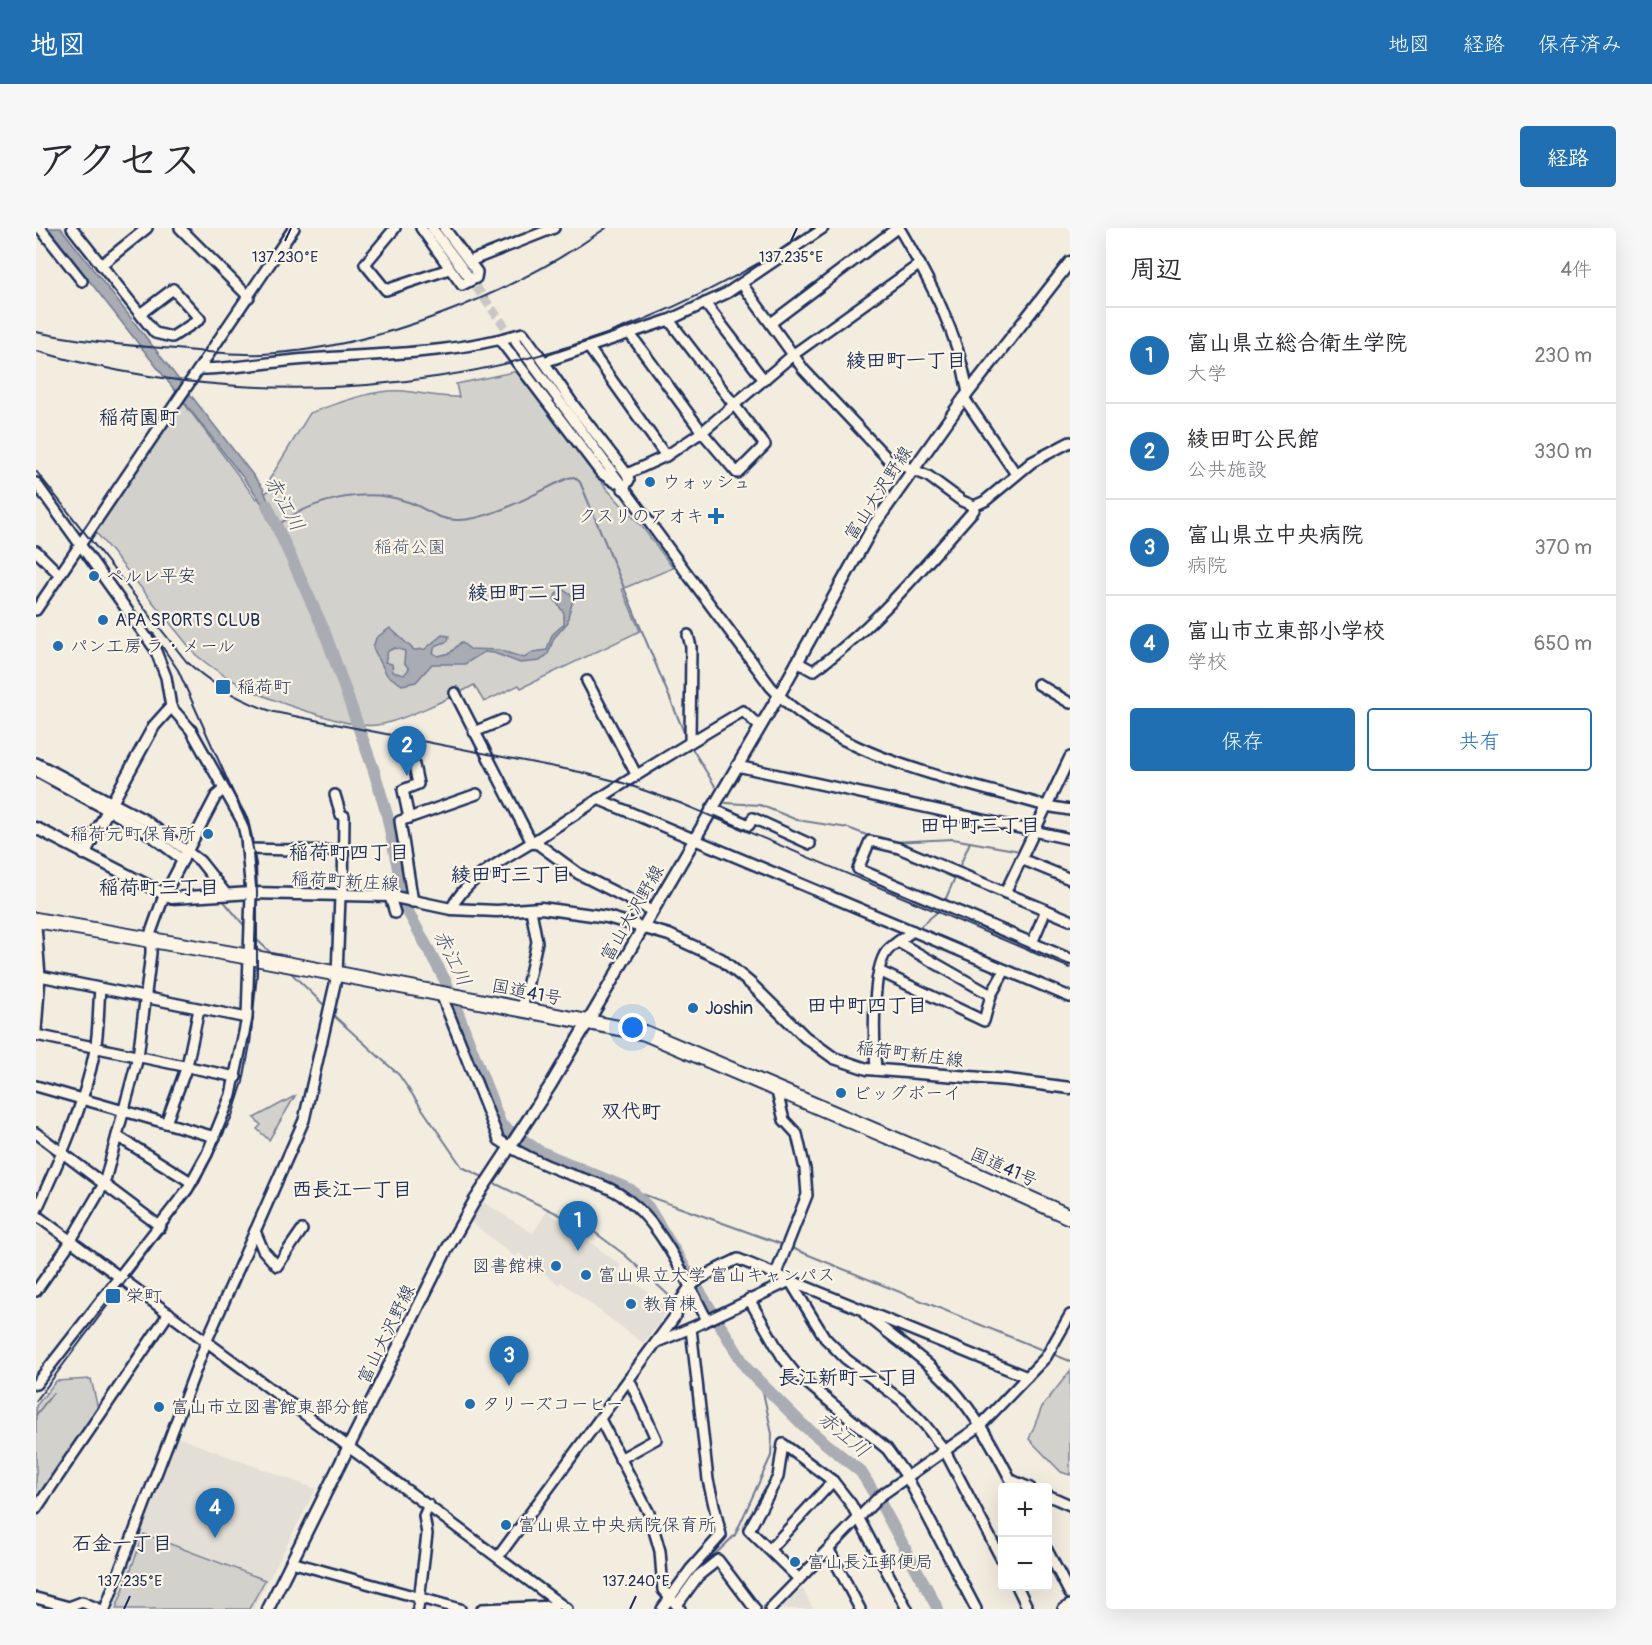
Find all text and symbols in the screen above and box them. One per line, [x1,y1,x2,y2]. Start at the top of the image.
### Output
text: 地図 [30,28,86,63]
text: 地図 [1388,31,1430,58]
text: 経路 [1463,31,1505,58]
text: 保存済み [1538,31,1622,58]
button: 経路 [1520,126,1616,187]
text: アクセス [36,135,201,187]
text: 137.230°E [252,248,318,267]
text: 137.235°E [759,248,823,267]
text: 周辺 [1130,254,1182,286]
text: 4件 [1560,257,1592,282]
text: 富山県立総合衛生学院 [1187,329,1407,357]
text: 1 [1146,343,1153,368]
text: 230 m [1535,343,1592,368]
district label: 綾田町一丁目 [846,348,966,373]
text: 大学 [1187,361,1227,386]
district label: 稲荷園町 [99,405,179,430]
text: 綾田町公民館 [1187,425,1319,453]
text: 2 [1144,439,1155,464]
text: 330 m [1534,439,1592,464]
street label: 富山大沢野線 [839,442,917,545]
text: 公共施設 [1187,457,1267,482]
water label: 赤江川 [259,471,310,536]
place label: ウォッシュ [662,471,751,494]
marker: ウォッシュ [643,475,657,489]
place label: クスリのアオキ [578,505,704,528]
marker: クスリのアオキ [709,509,723,523]
text: 富山県立中央病院 [1187,521,1363,549]
text: 3 [1144,535,1155,560]
text: 370 m [1535,535,1592,560]
park label: 稲荷公園 [374,536,446,559]
text: 病院 [1187,553,1227,578]
place label: ペルレ平安 [106,565,196,588]
marker: ペルレ平安 [87,569,101,583]
district label: 綾田町二丁目 [468,580,588,605]
place label: APA SPORTS CLUB [115,609,260,632]
marker: APA SPORTS CLUB [96,613,110,627]
text: 富山市立東部小学校 [1187,617,1385,645]
text: 4 [1144,631,1155,656]
text: 650 m [1534,631,1592,656]
place label: パン工房 ラ・メール [70,635,235,658]
marker: パン工房 ラ・メール [51,639,65,653]
text: 学校 [1187,649,1227,674]
place label: 稲荷町 [237,676,291,699]
marker: 稲荷町 [214,678,232,696]
button: 保存 [1130,708,1355,771]
button: 共有 [1367,708,1592,771]
pin: 2 [388,726,427,776]
district label: 田中町三丁目 [920,813,1040,838]
place label: 稲荷元町保育所 [70,823,196,846]
marker: 稲荷元町保育所 [201,827,215,841]
district label: 稲荷町四丁目 [289,840,409,865]
street label: 富山大沢野線 [595,861,669,966]
district label: 綾田町三丁目 [451,862,571,887]
street label: 稲荷町新庄線 [290,867,400,896]
district label: 稲荷町三丁目 [99,875,219,900]
water label: 赤江川 [428,926,477,991]
street label: 国道41号 [490,974,564,1011]
district label: 田中町四丁目 [807,993,927,1018]
place label: Joshin [705,997,753,1020]
marker: Joshin [686,1001,700,1015]
your location [618,1013,647,1042]
street label: 稲荷町新庄線 [855,1037,965,1072]
place label: ビッグボーイ [853,1082,961,1105]
marker: ビッグボーイ [834,1086,848,1100]
district label: 双代町 [601,1099,661,1124]
street label: 国道41号 [966,1142,1041,1193]
district label: 西長江一丁目 [292,1177,412,1202]
pin: 1 [558,1202,598,1251]
place label: 図書館棟 [472,1255,544,1278]
marker: 図書館棟 [549,1259,563,1273]
place label: 富山県立大学 富山キャンパス [598,1264,835,1287]
marker: 富山県立大学 富山キャンパス [579,1268,593,1282]
street label: 富山大沢野線 [352,1281,420,1388]
place label: 栄町 [126,1285,162,1308]
marker: 栄町 [104,1287,122,1305]
place label: 教育棟 [643,1293,697,1316]
marker: 教育棟 [624,1297,638,1311]
pin: 3 [490,1336,528,1386]
district label: 長江新町一丁目 [778,1365,918,1390]
place label: タリーズコーヒー [482,1393,623,1416]
place label: 富山市立図書館東部分館 [171,1396,369,1419]
marker: タリーズコーヒー [463,1397,477,1411]
marker: 富山市立図書館東部分館 [152,1400,166,1414]
water label: 赤江川 [813,1406,875,1463]
map controls [998,1483,1052,1591]
button: + [998,1483,1052,1537]
pin: 4 [196,1488,234,1538]
place label: 富山県立中央病院保育所 [518,1514,716,1537]
marker: 富山県立中央病院保育所 [499,1518,513,1532]
district label: 石金一丁目 [72,1531,172,1556]
button: − [998,1537,1052,1591]
place label: 富山長江郵便局 [807,1551,933,1574]
marker: 富山長江郵便局 [788,1555,802,1569]
text: 137.235°E [98,1572,162,1591]
text: 137.240°E [602,1572,670,1591]

